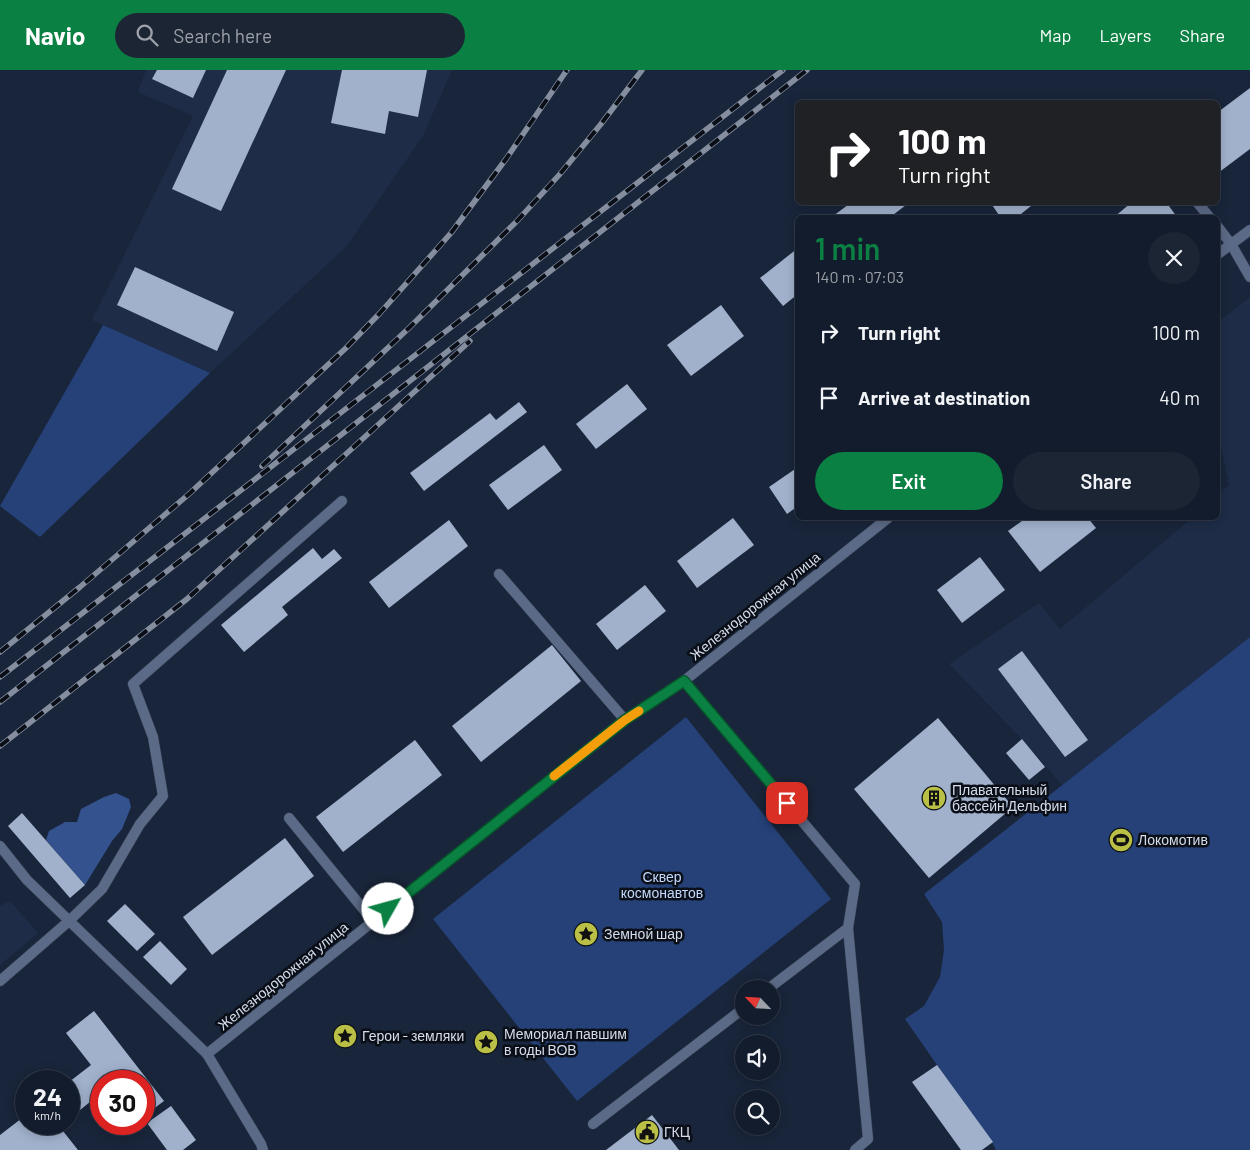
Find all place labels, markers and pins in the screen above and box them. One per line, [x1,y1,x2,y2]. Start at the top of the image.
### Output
place label: Плавательный бассейн Дельфин [952,781,1067,814]
pin [766,782,808,824]
building icon: Плавательный бассейн Дельфин [921,785,947,811]
sports icon: Локомотив [1108,827,1134,853]
place label: Локомотив [1138,831,1208,848]
place icon: Земной шар [573,921,599,947]
place label: Земной шар [604,925,683,942]
place icon: Герои - земляки [332,1023,358,1049]
place label: Мемориал павшим в годы ВОВ [504,1025,627,1058]
place label: Герои - земляки [362,1027,464,1044]
place icon: Мемориал павшим в годы ВОВ [473,1029,499,1055]
public building icon: ГКЦ [634,1119,660,1145]
place label: ГКЦ [664,1123,691,1140]

